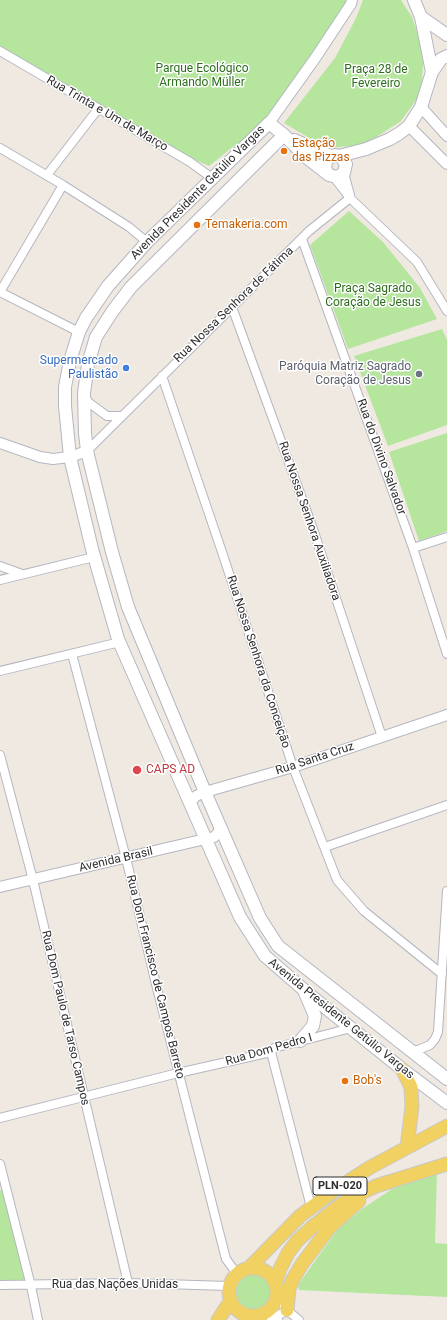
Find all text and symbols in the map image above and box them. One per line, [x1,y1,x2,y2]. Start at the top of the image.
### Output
park label: Parque Ecológico Armando Müller [155,62,249,90]
park label: Praça 28 de Fevereiro [344,63,408,91]
street label: Rua Trinta e Um de Março [44,73,170,155]
street label: Avenida Presidente Getúlio Vargas [128,123,268,263]
place label: Estação das Pizzas [292,137,350,165]
marker: Estação das Pizzas [279,146,289,156]
place label: Temakeria.com [205,218,288,232]
marker: Temakeria.com [192,220,202,230]
street label: Rua Nossa Senhora de Fátima [171,244,297,366]
park label: Praça Sagrado Coração de Jesus [325,282,421,310]
place label: Supermercado Paulistão [40,354,118,382]
place label: Paróquia Matriz Sagrado Coração de Jesus [279,360,411,388]
marker: Supermercado Paulistão [121,363,131,373]
marker: Paróquia Matriz Sagrado Coração de Jesus [414,369,424,379]
street label: Rua do Divino Salvador [353,397,409,517]
street label: Rua Nossa Senhora Auxiliadora [275,440,343,602]
street label: Rua Nossa Senhora da Conceição [223,574,293,750]
street label: Rua Santa Cruz [274,740,356,778]
place label: CAPS AD [146,763,195,777]
marker: CAPS AD [131,764,143,776]
street label: Avenida Brasil [78,845,154,875]
street label: Rua Dom Francisco de Campos Barreto [123,874,187,1080]
street label: Rua Dom Paulo de Tarso Campos [38,929,92,1107]
street label: Avenida Presidente Getúlio Vargas [265,956,417,1082]
street label: Rua Dom Pedro I [224,1031,314,1069]
place label: Bob's [353,1074,382,1088]
marker: Bob's [340,1076,350,1086]
road number: PLN-020 [313,1177,367,1195]
street label: Rua das Nações Unidas [52,1278,178,1292]

